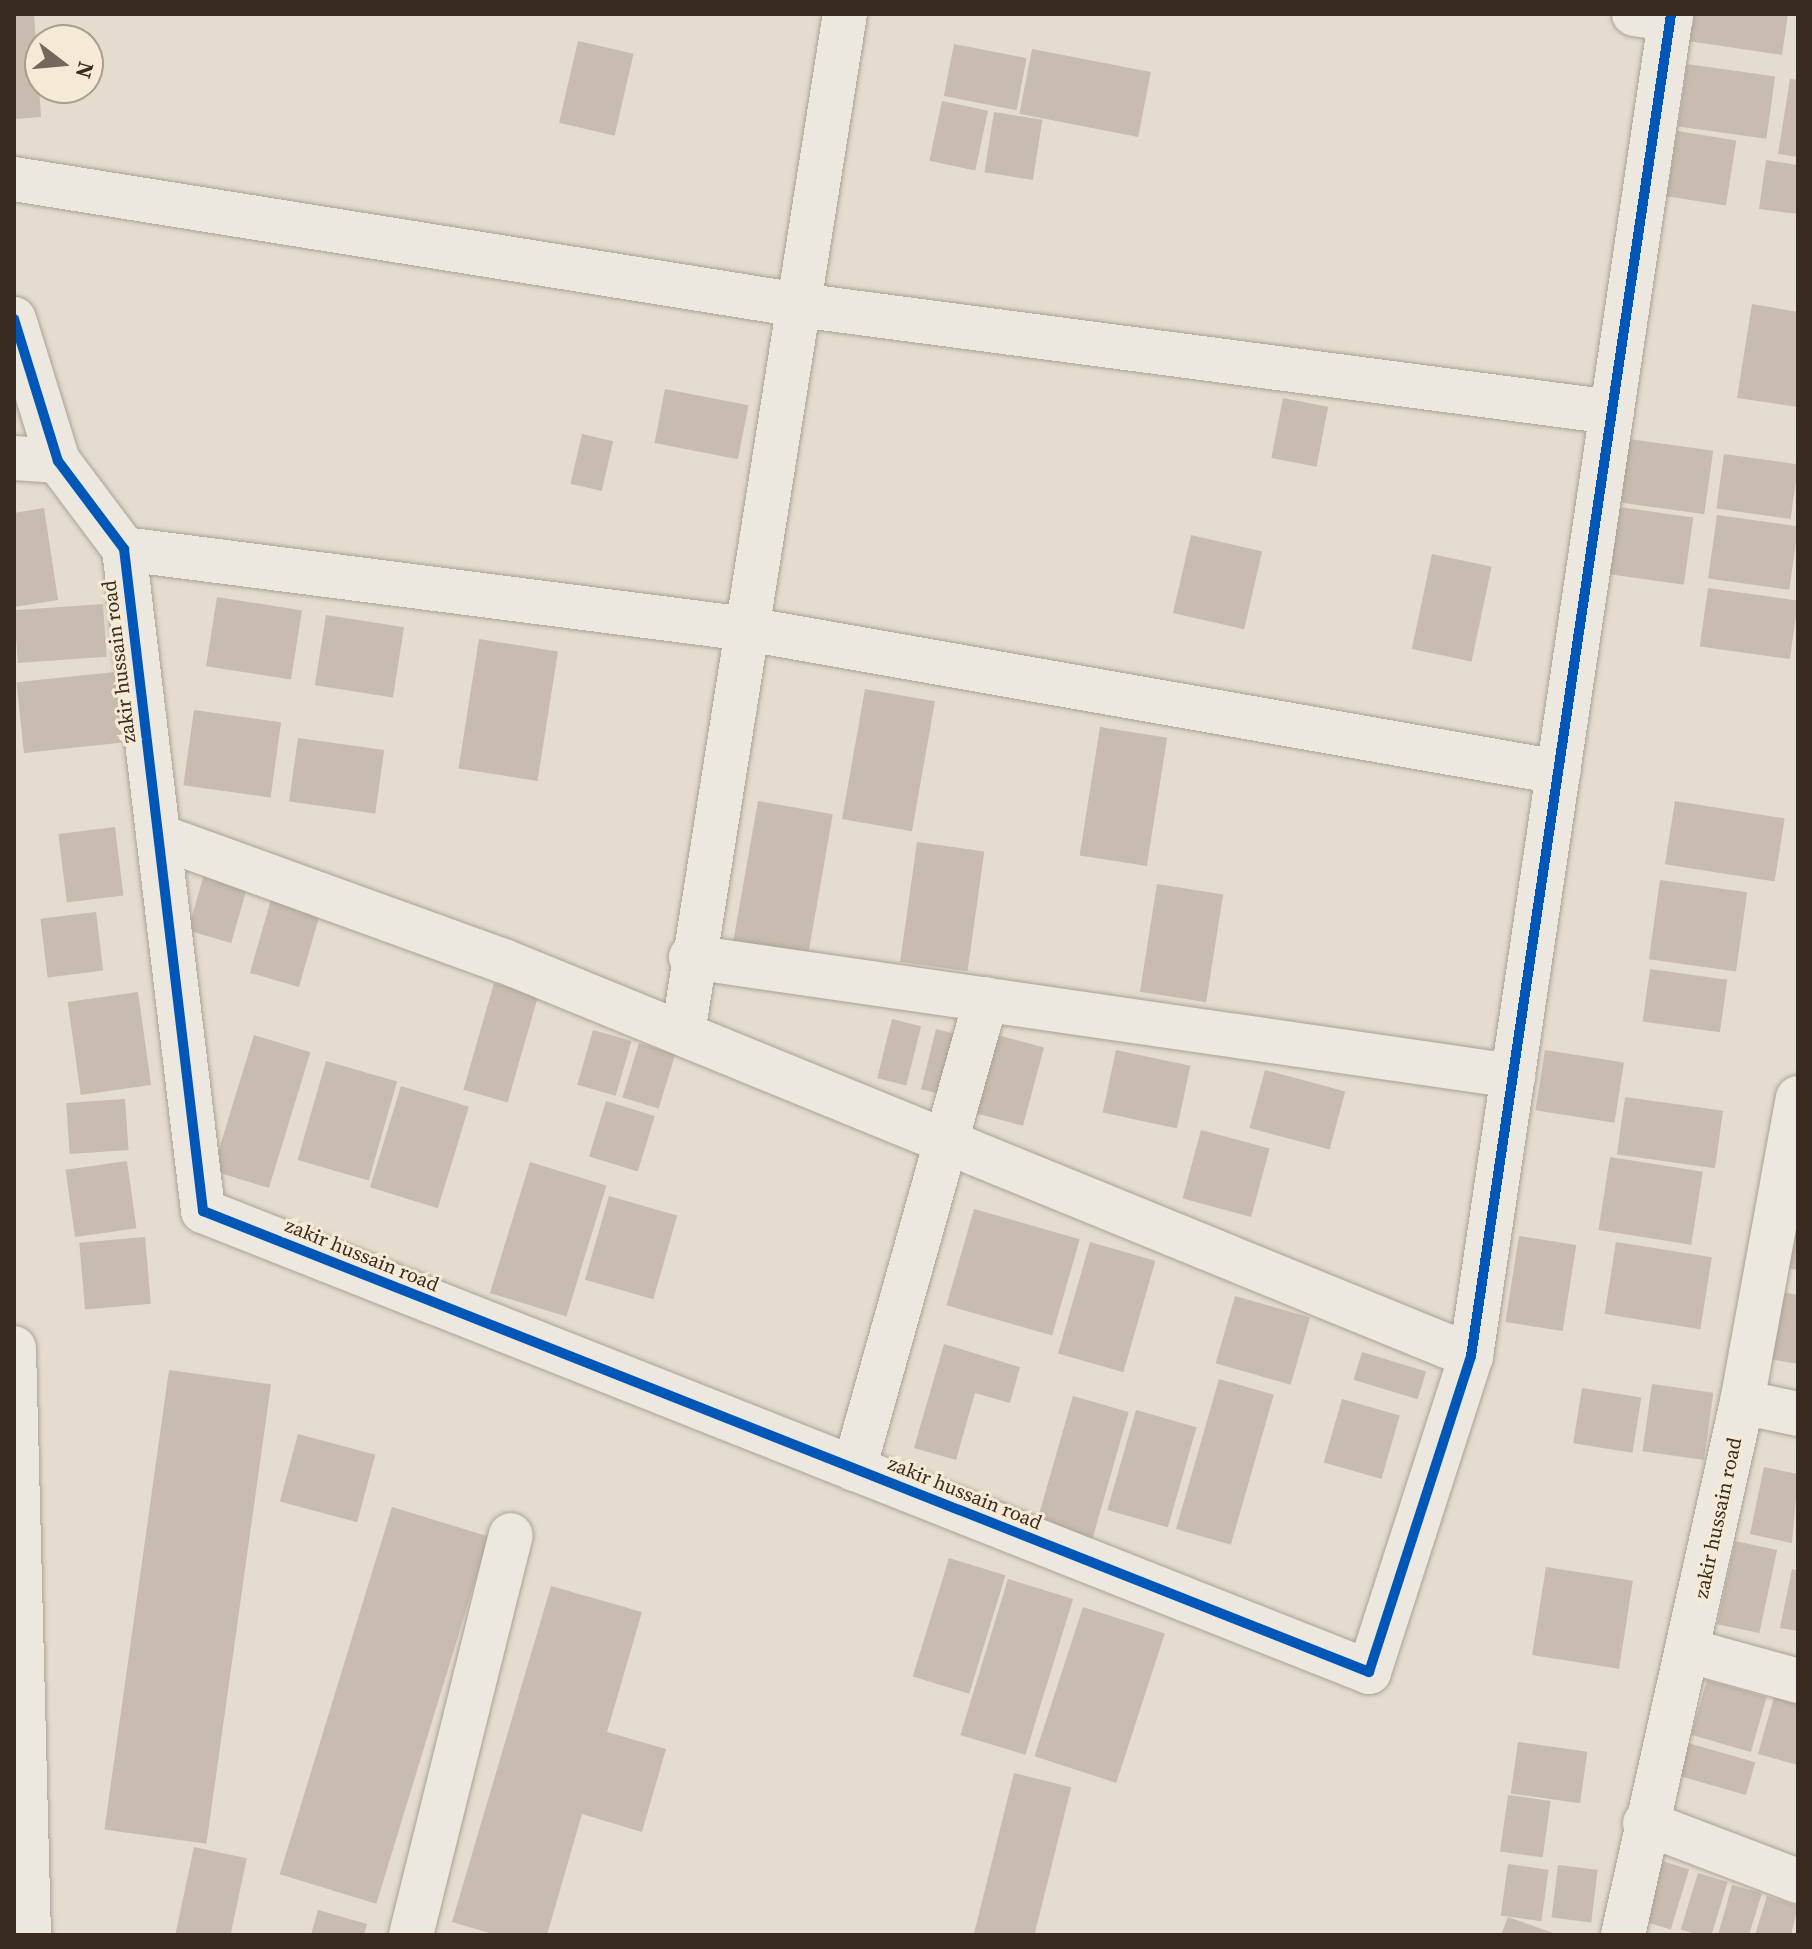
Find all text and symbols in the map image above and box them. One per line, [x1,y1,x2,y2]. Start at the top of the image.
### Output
north arrow [24,24,104,104]
text: N [69,58,102,82]
street label: zakir hussain road [97,579,141,745]
street label: zakir hussain road [282,1213,442,1297]
street label: zakir hussain road [1689,1435,1747,1601]
street label: zakir hussain road [885,1451,1045,1535]

